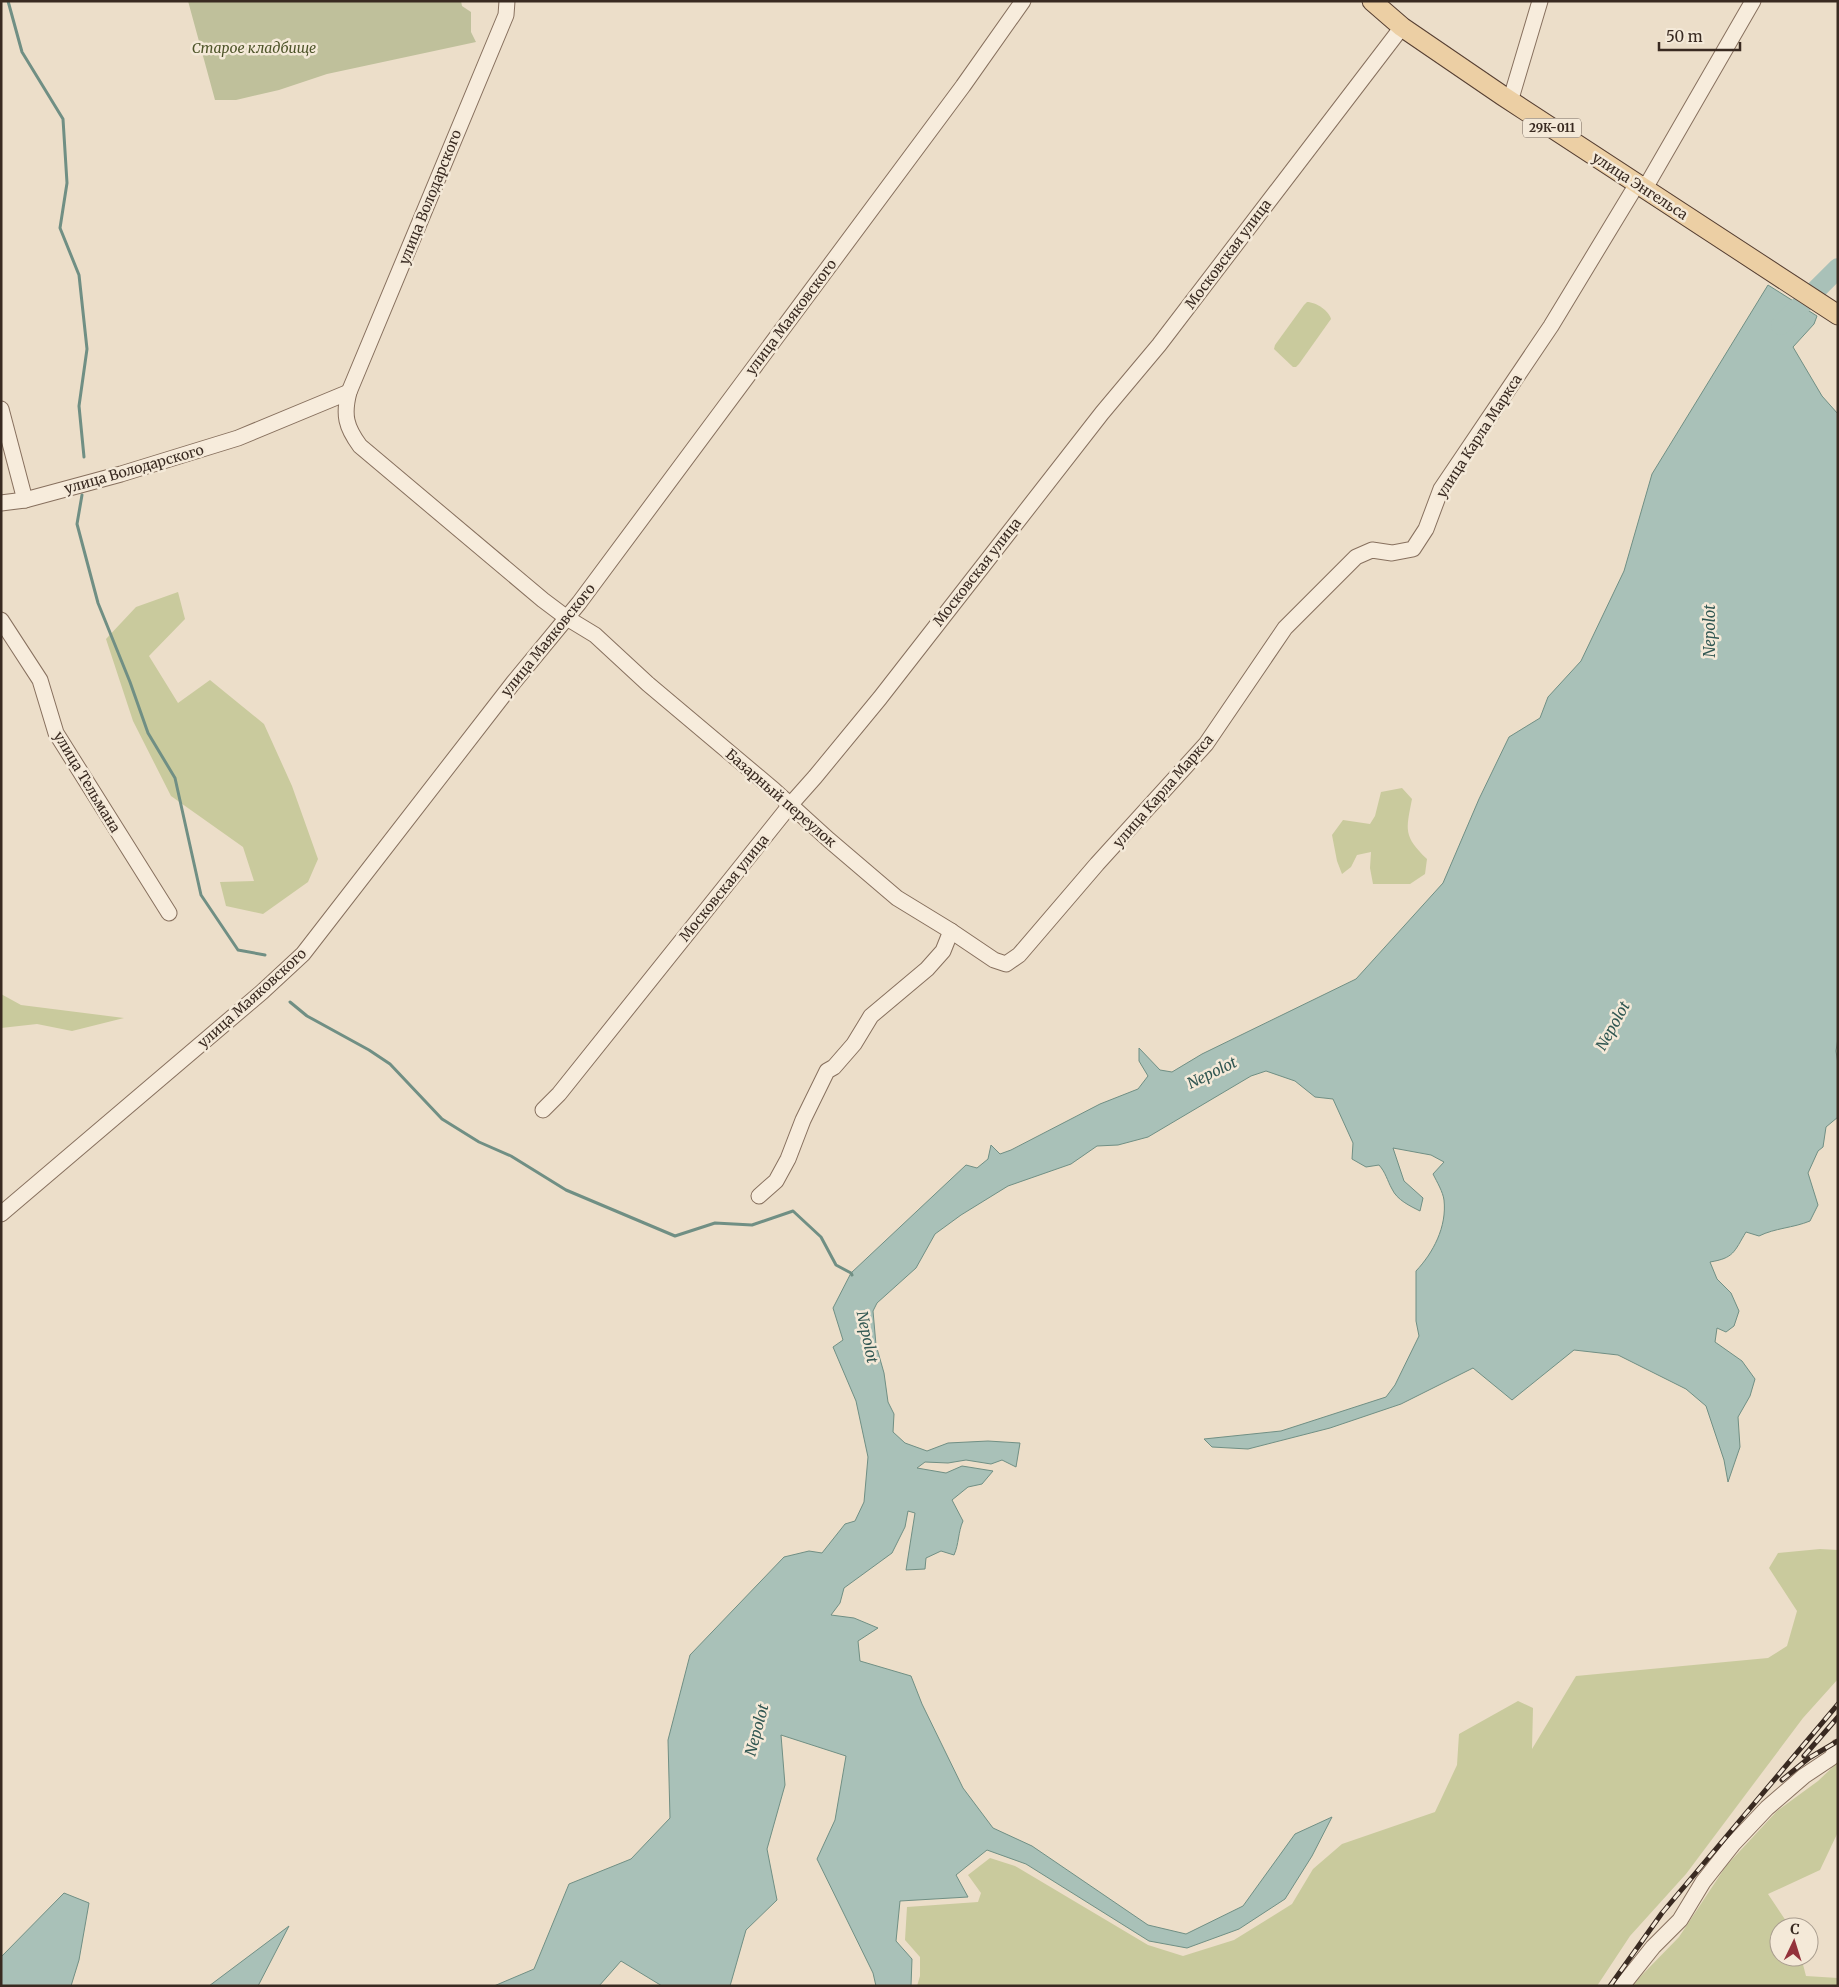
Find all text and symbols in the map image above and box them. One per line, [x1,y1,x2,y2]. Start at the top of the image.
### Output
scale bar [1659,20,1740,52]
text: 50 m [1666,27,1703,46]
park label: Старое кладбище [192,39,316,57]
road number: 29К-011 [1523,119,1581,138]
street label: улица Володарского [395,127,465,267]
street label: улица Энгельса [1589,148,1692,224]
street label: Московская улица [1181,195,1275,312]
street label: улица Маяковского [742,256,840,378]
street label: улица Карла Маркса [1432,370,1526,501]
street label: улица Володарского [62,440,206,498]
street label: Московская улица [929,514,1025,630]
street label: улица Маяковского [497,580,599,700]
water label: Nepolot [1700,604,1719,657]
street label: улица Тельмана [50,728,125,836]
street label: улица Карла Маркса [1109,730,1217,851]
street label: Базарный переулок [722,745,840,851]
street label: Московская улица [675,830,773,945]
street label: улица Маяковского [194,944,310,1052]
water label: Nepolot [1591,997,1634,1054]
water label: Nepolot [1184,1052,1240,1093]
water label: Nepolot [853,1309,882,1366]
water label: Nepolot [740,1701,773,1758]
north arrow [1769,1917,1819,1967]
text: С [1790,1920,1800,1938]

